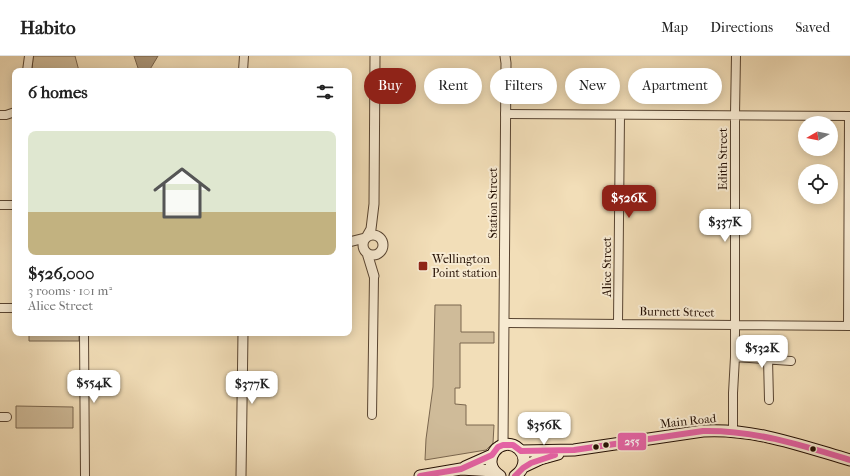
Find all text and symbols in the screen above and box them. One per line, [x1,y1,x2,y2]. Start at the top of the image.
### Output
text: Habito [20,17,76,39]
text: Map [661,19,688,36]
text: Directions [710,19,773,36]
text: Saved [795,19,830,36]
chip: Buy [364,68,416,104]
chip: Rent [424,68,482,104]
chip: Filters [490,68,557,104]
chip: New [565,68,620,104]
chip: Apartment [628,68,722,104]
icon: filters [314,81,336,103]
text: 6 homes [28,82,88,102]
north arrow [798,116,838,156]
map controls [798,116,838,204]
street label: Edith Street [716,127,730,190]
icon: home [146,157,218,229]
button: locate [798,164,838,204]
street label: Station Street [486,167,500,238]
pin: $526K [601,185,657,219]
text: $526K [611,190,647,205]
pin: $337K [697,209,753,243]
text: $337K [708,214,742,229]
street label: Alice Street [600,236,614,298]
place label: Wellington Point station [431,252,497,280]
marker: Wellington Point station [417,260,429,272]
text: $526,000 [28,263,94,283]
text: 3 rooms · 101 m² [28,283,112,298]
text: Alice Street [28,298,93,313]
street label: Burnett Street [639,304,716,320]
pin: $532K [734,335,790,369]
text: $532K [745,340,779,355]
pin: $554K [66,370,122,404]
pin: $377K [224,371,280,405]
text: $554K [76,375,112,390]
text: $377K [235,376,269,391]
street label: Main Road [659,411,717,431]
pin: $356K [516,412,572,446]
text: $356K [527,417,561,432]
line badge: 255 [617,432,647,451]
text: 255 [624,435,640,448]
unlabelled marker [601,440,611,450]
unlabelled marker [591,442,601,452]
unlabelled marker [808,444,818,454]

